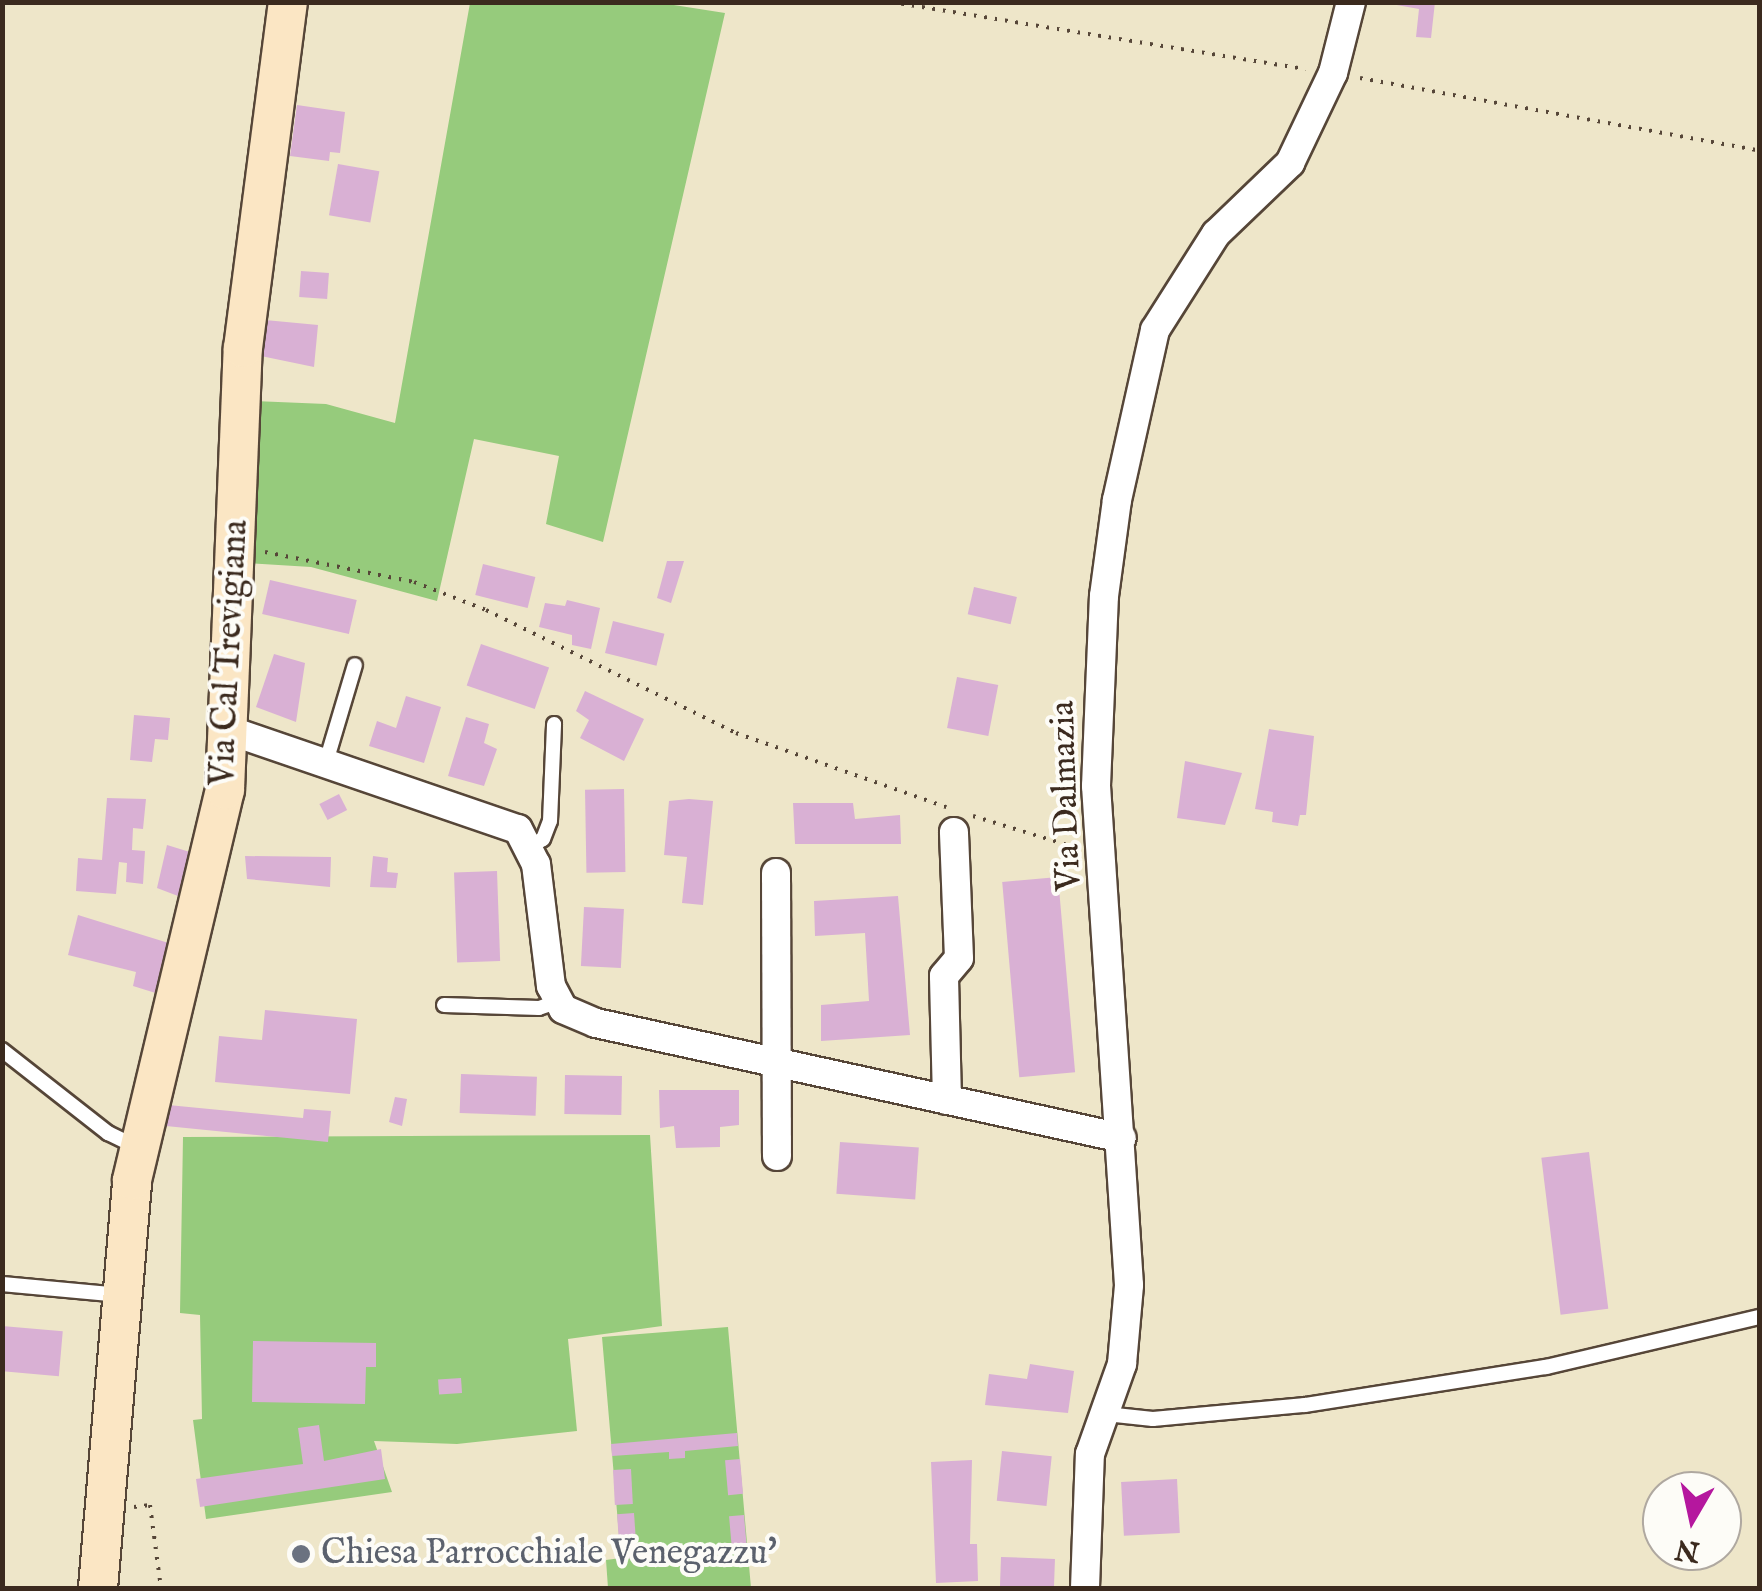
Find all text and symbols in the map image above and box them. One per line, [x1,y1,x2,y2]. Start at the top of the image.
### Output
street label: Via Cal Trevigiana [202,519,258,787]
street label: Via Dalmazia [1043,700,1091,892]
north arrow [1642,1471,1742,1571]
text: N [1673,1530,1702,1568]
place label: Chiesa Parrocchiale Venegazzu' [321,1533,777,1575]
marker: Chiesa Parrocchiale Venegazzu' [290,1543,312,1565]

